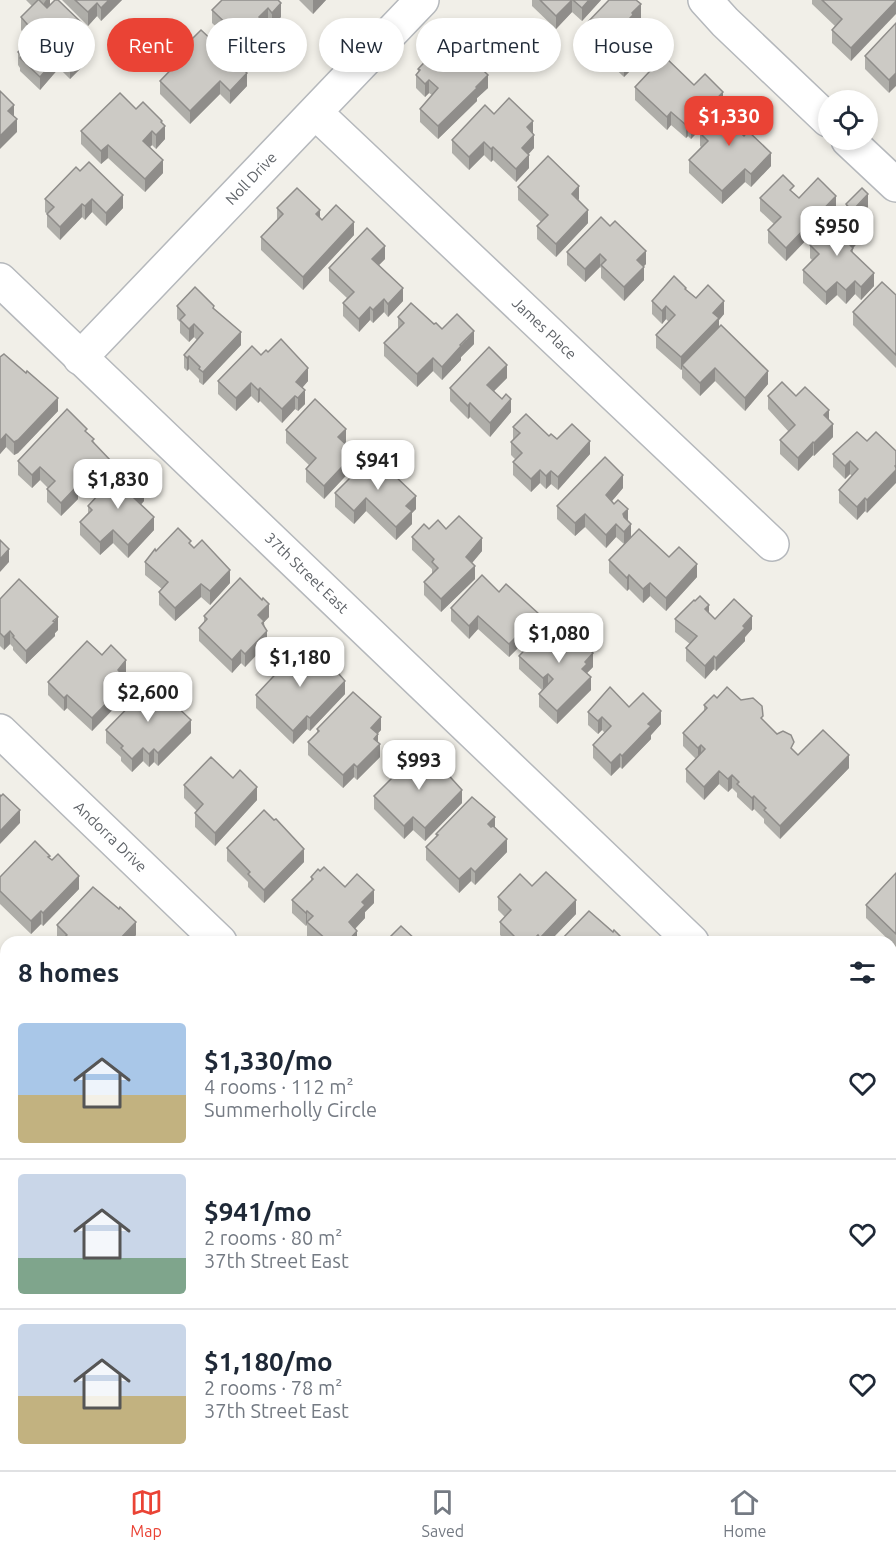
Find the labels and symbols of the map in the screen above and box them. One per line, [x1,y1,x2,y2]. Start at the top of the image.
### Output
pin: $1,330 [680,96,778,147]
street label: Noll Drive [222,148,280,208]
pin: $950 [801,206,873,257]
street label: James Place [509,294,580,363]
pin: $941 [342,440,414,491]
pin: $1,830 [69,459,167,510]
street label: 37th Street East [262,529,352,617]
pin: $1,080 [510,613,608,664]
pin: $1,180 [251,637,349,688]
pin: $2,600 [99,672,197,723]
pin: $993 [383,740,455,791]
street label: Andorra Drive [71,798,151,875]

